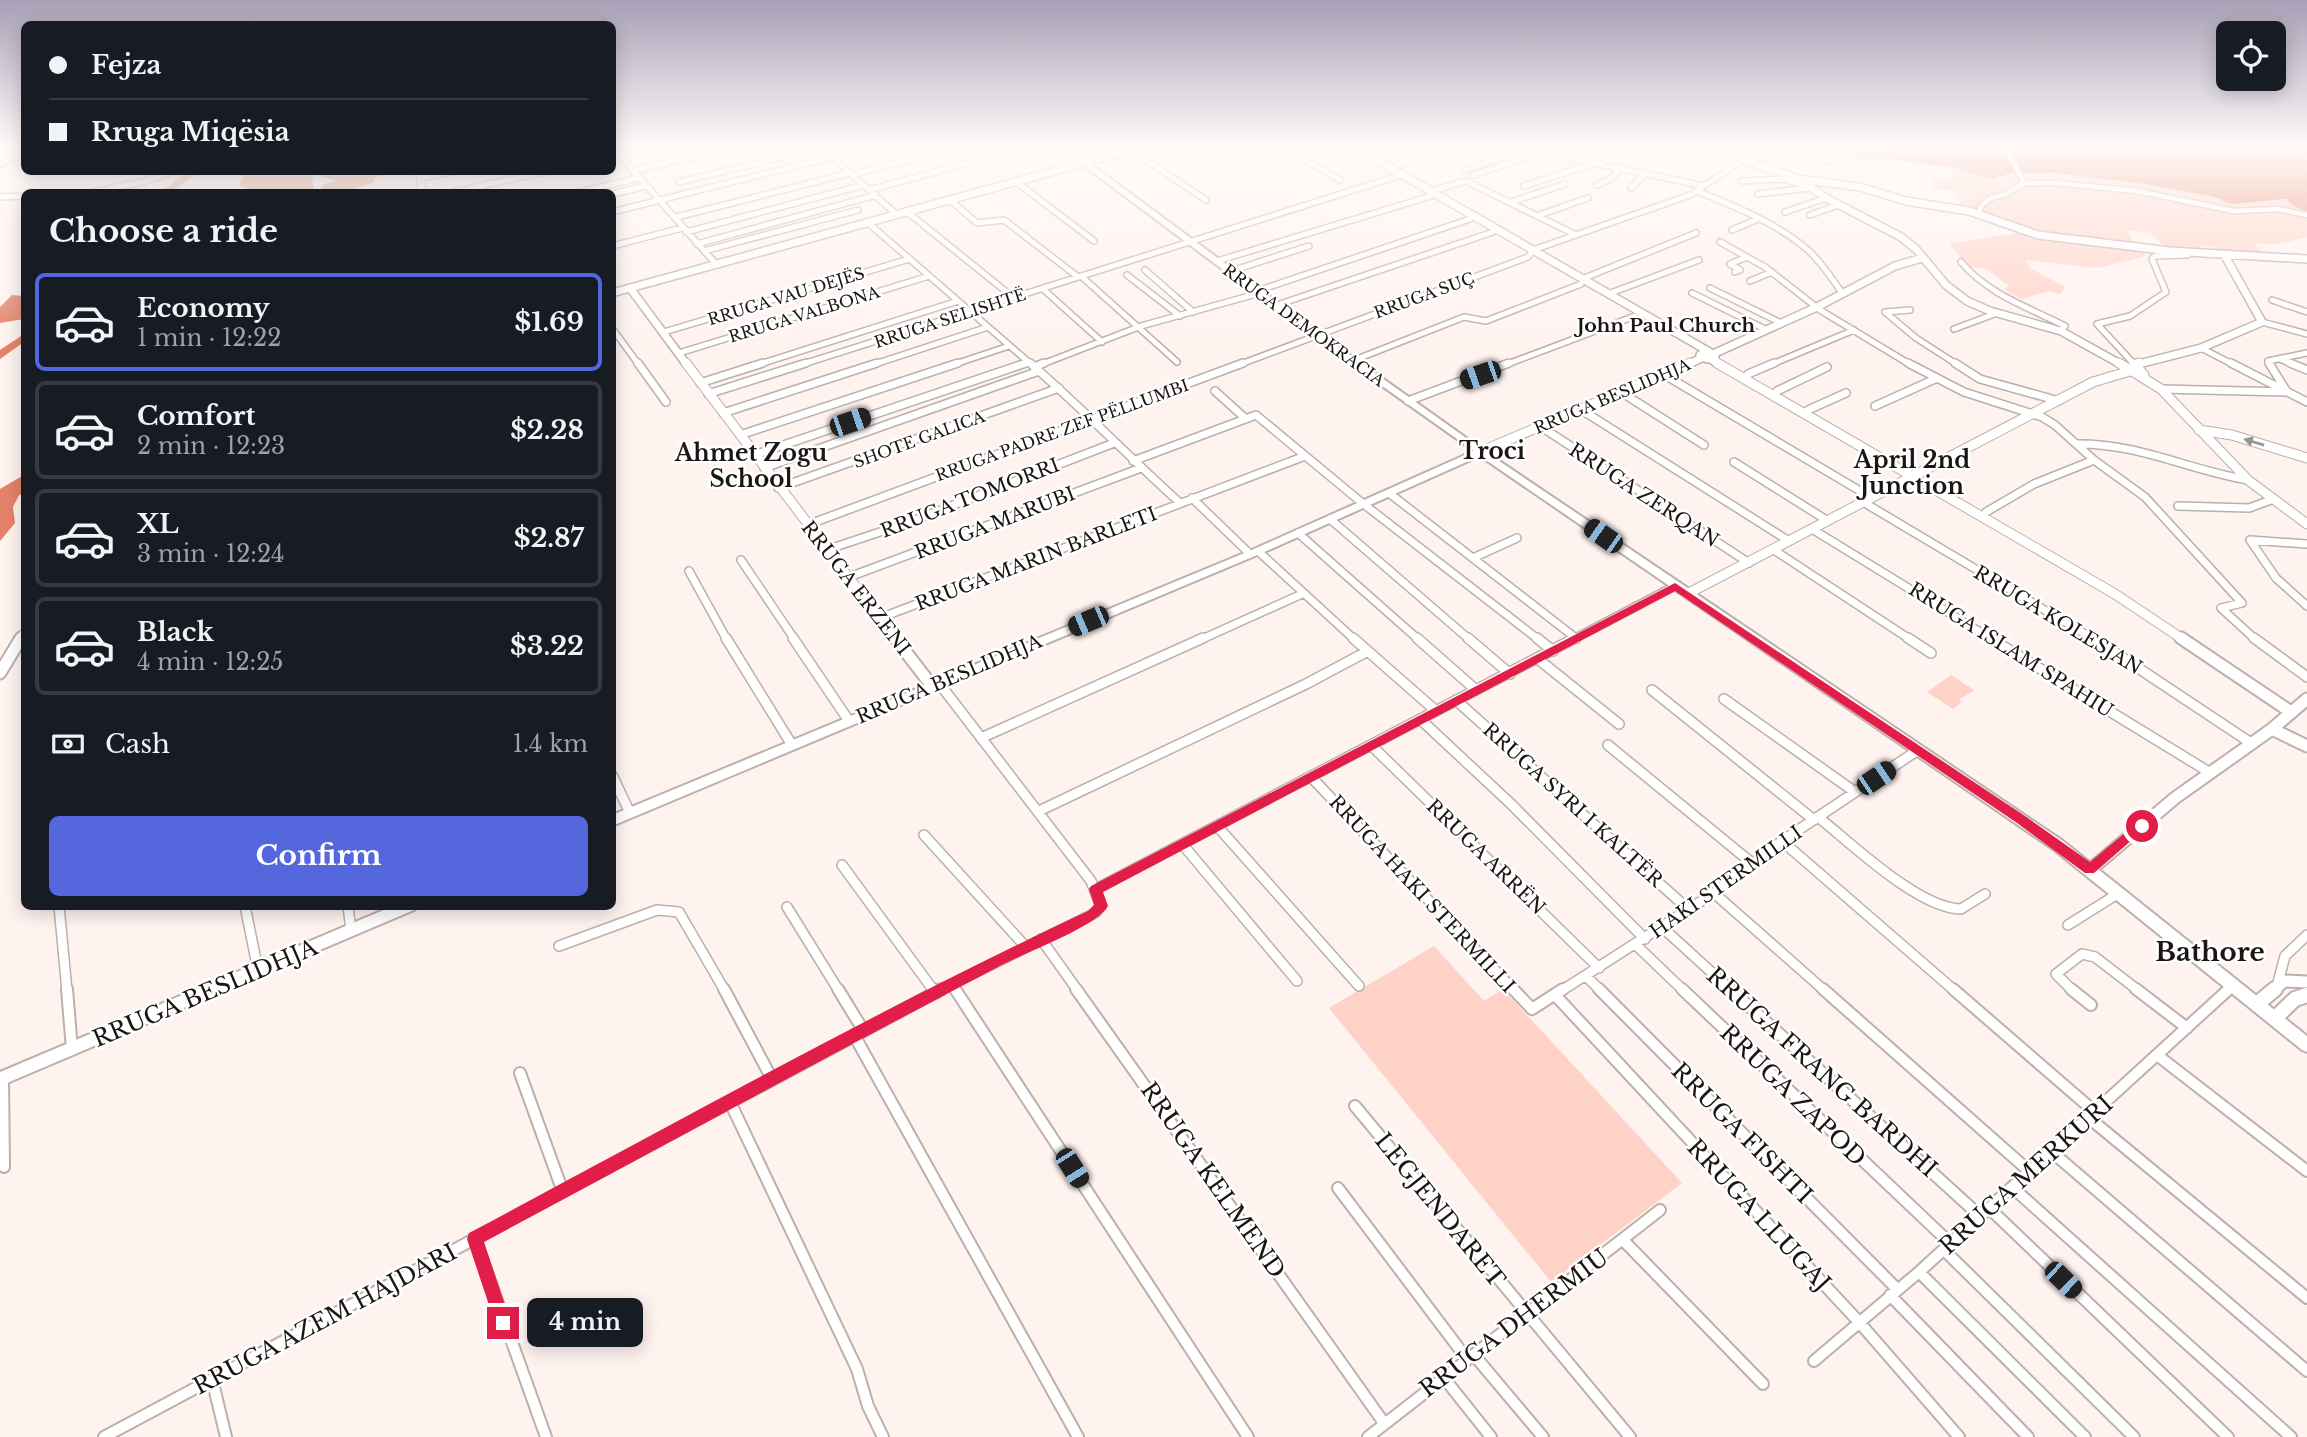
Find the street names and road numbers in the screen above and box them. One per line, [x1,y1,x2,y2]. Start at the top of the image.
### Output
street label: RRUGA DEMOKRACIA [1219,260,1389,391]
street label: RRUGA VAU DEJËS [705,263,867,329]
street label: RRUGA SUÇ [1371,268,1477,322]
street label: RRUGA VALBONA [726,281,883,347]
street label: RRUGA SELISHTË [872,284,1028,352]
street label: RRUGA BESLIDHJA [1531,354,1694,438]
street label: RRUGA PADRE ZEF PËLLUMBI [933,375,1191,485]
street label: SHOTE GALICA [851,406,988,472]
street label: RRUGA ZERQAN [1565,438,1723,552]
street label: RRUGA TOMORRI [877,453,1063,543]
street label: RRUGA MARUBI [912,482,1079,564]
street label: RRUGA MARIN BARLETI [912,502,1160,616]
street label: RRUGA ERZENI [797,516,915,660]
street label: RRUGA KOLESJAN [1970,561,2146,679]
street label: RRUGA ISLAM SPAHIU [1904,577,2118,723]
street label: RRUGA BESLIDHJA [853,629,1046,729]
street label: RRUGA SYRI I KALTËR [1478,718,1669,893]
street label: RRUGA HAKI STERMILLI [1324,790,1520,998]
street label: RRUGA ARRËN [1422,795,1550,919]
street label: HAKI STERMILLI [1645,821,1807,943]
street label: RRUGA BESLIDHJA [88,932,323,1053]
street label: RRUGA FRANG BARDHI [1701,961,1943,1183]
street label: RRUGA ZAPOD [1714,1018,1872,1172]
street label: RRUGA FISHTI [1666,1057,1818,1209]
street label: RRUGA KELMEND [1135,1077,1291,1283]
street label: RRUGA MERKURI [1933,1090,2119,1260]
street label: LEGJENDARET [1369,1127,1511,1293]
street label: RRUGA LLUGAJ [1681,1133,1837,1297]
street label: RRUGA AZEM HAJDARI [188,1238,462,1400]
street label: RRUGA DHERMIU [1414,1243,1614,1403]

